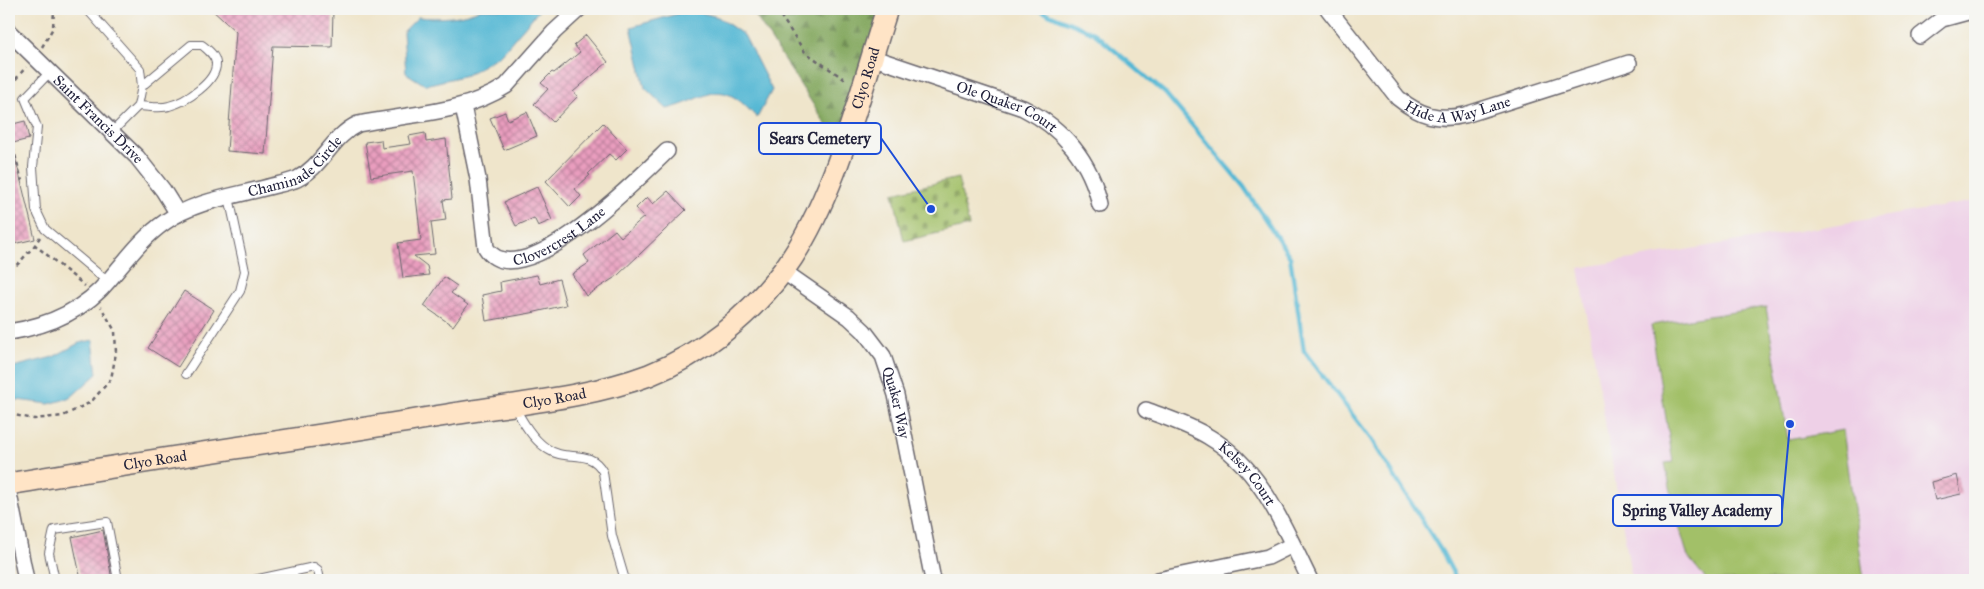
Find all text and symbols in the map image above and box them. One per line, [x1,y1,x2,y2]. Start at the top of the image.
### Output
street label: Clyo Road [848,45,884,112]
street label: Saint Francis Drive [50,71,148,167]
street label: Ole Quaker Court [954,77,1062,137]
street label: Hide A Way Lane [1401,92,1513,127]
callout: Sears Cemetery [759,123,881,154]
text: Sears Cemetery [769,129,872,149]
street label: Chaminade Circle [246,132,346,201]
street label: Clovercrest Lane [512,203,609,270]
street label: Quaker Way [878,364,914,441]
street label: Clyo Road [521,384,588,413]
street label: Kelsey Court [1215,437,1280,510]
street label: Clyo Road [122,446,189,474]
callout: Spring Valley Academy [1613,495,1782,526]
text: Spring Valley Academy [1622,501,1773,521]

